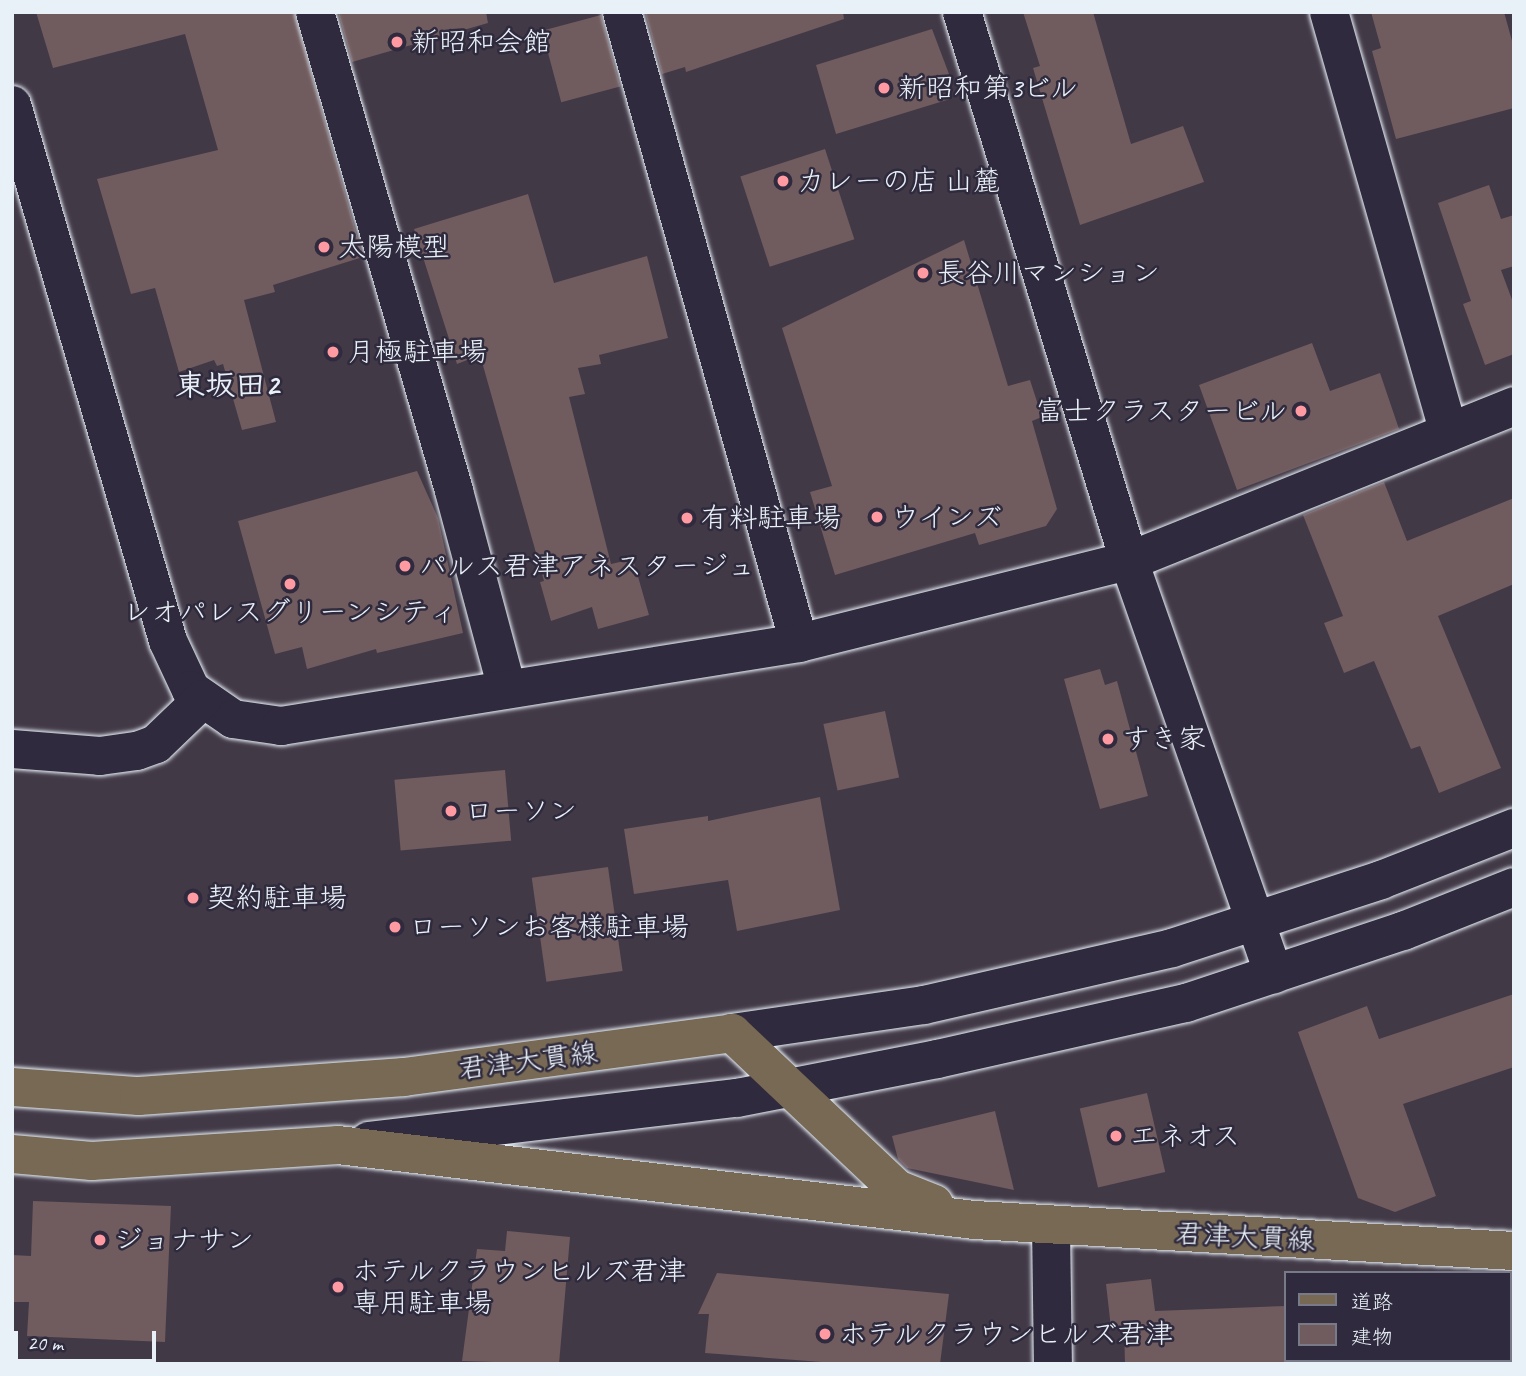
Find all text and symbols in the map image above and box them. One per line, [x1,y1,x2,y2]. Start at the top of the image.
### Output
place label: 新昭和会館 [411,25,551,59]
marker: 新昭和会館 [389,34,405,50]
place label: 新昭和第3ビル [898,71,1079,105]
marker: 新昭和第3ビル [876,80,892,96]
place label: カレーの店 山麓 [797,164,1001,198]
marker: カレーの店 山麓 [775,173,791,189]
place label: 太陽模型 [338,230,450,264]
marker: 太陽模型 [316,239,332,255]
place label: 長谷川マンション [937,256,1161,290]
marker: 長谷川マンション [915,265,931,281]
place label: 月極駐車場 [347,335,487,369]
marker: 月極駐車場 [325,344,341,360]
district label: 東坂田2 [175,367,279,403]
place label: 富士クラスタービル [1035,394,1287,428]
marker: 富士クラスタービル [1293,403,1309,419]
place label: ウインズ [891,500,1003,534]
place label: 有料駐車場 [701,501,841,535]
marker: ウインズ [869,509,885,525]
marker: 有料駐車場 [679,510,695,526]
place label: パルス君津アネスタージュ [419,549,755,583]
marker: パルス君津アネスタージュ [397,558,413,574]
marker: レオパレスグリーンシティ [282,576,298,592]
place label: レオパレスグリーンシティ [122,595,458,629]
place label: すき家 [1122,722,1206,756]
marker: すき家 [1100,731,1116,747]
place label: ローソン [465,794,577,828]
marker: ローソン [443,803,459,819]
place label: 契約駐車場 [207,881,347,915]
marker: 契約駐車場 [185,890,201,906]
place label: ローソンお客様駐車場 [409,910,689,944]
marker: ローソンお客様駐車場 [387,919,403,935]
street label: 君津大貫線 [456,1036,600,1086]
place label: エネオス [1130,1119,1242,1153]
marker: エネオス [1108,1128,1124,1144]
street label: 君津大貫線 [1174,1217,1316,1257]
place label: ジョナサン [114,1223,254,1257]
marker: ジョナサン [92,1232,108,1248]
place label: ホテルクラウンヒルズ君津 専用駐車場 [352,1254,688,1320]
legend [1284,1271,1512,1362]
marker: ホテルクラウンヒルズ君津 専用駐車場 [330,1279,346,1295]
text: 道路 [1351,1289,1393,1315]
scale bar [18,1316,159,1360]
place label: ホテルクラウンヒルズ君津 [839,1317,1175,1351]
text: 建物 [1351,1324,1393,1350]
marker: ホテルクラウンヒルズ君津 [817,1326,833,1342]
text: 20 m [27,1330,63,1356]

